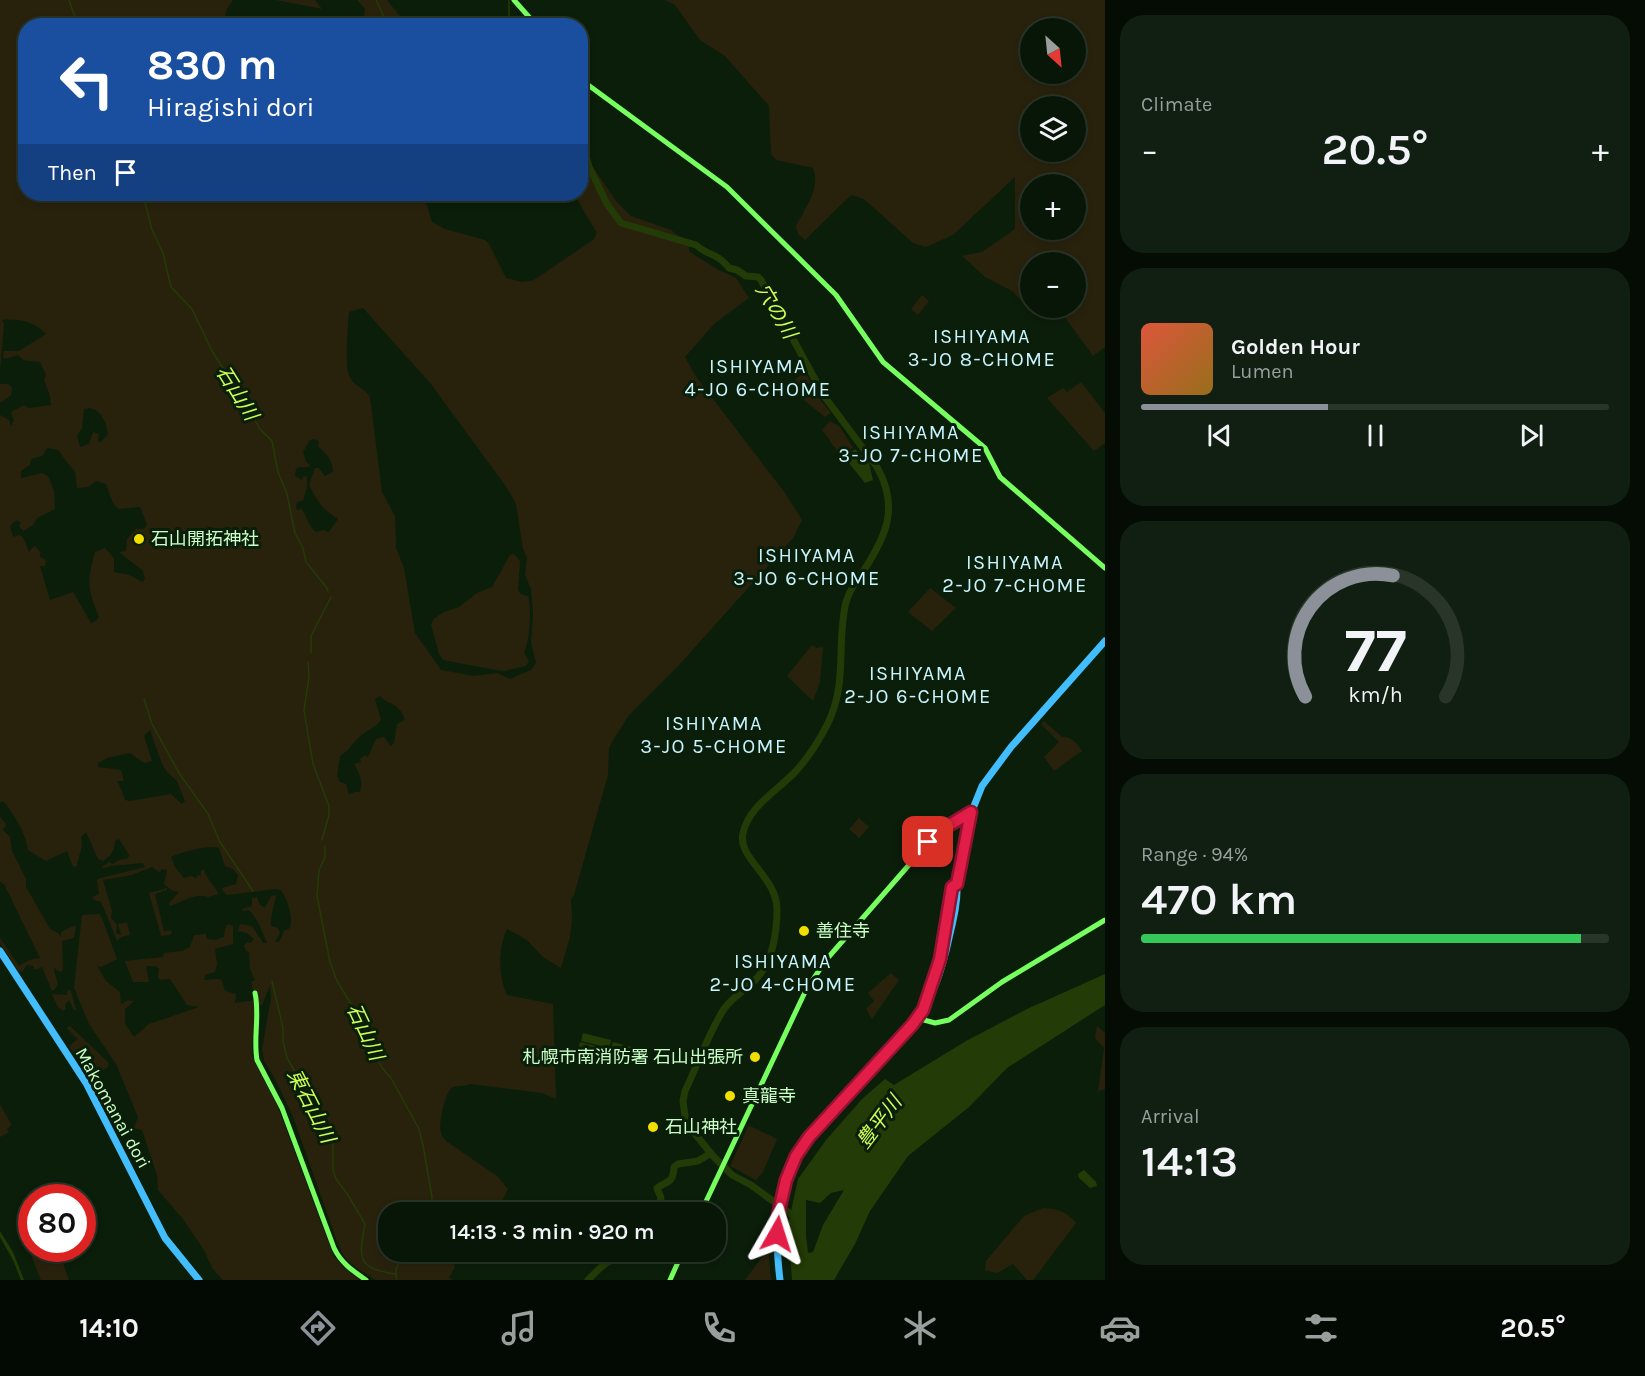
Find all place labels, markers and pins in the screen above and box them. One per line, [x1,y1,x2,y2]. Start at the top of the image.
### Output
place label: 石山開拓神社 [151,528,259,550]
marker: 石山開拓神社 [132,532,146,546]
pin [902,816,953,867]
place label: 善住寺 [816,920,870,942]
marker: 善住寺 [797,924,811,938]
place label: 札幌市南消防署 石山出張所 [523,1046,743,1068]
marker: 札幌市南消防署 石山出張所 [748,1050,762,1064]
place label: 真龍寺 [742,1085,796,1107]
marker: 真龍寺 [723,1089,737,1103]
place label: 石山神社 [665,1116,737,1138]
marker: 石山神社 [646,1120,660,1134]

